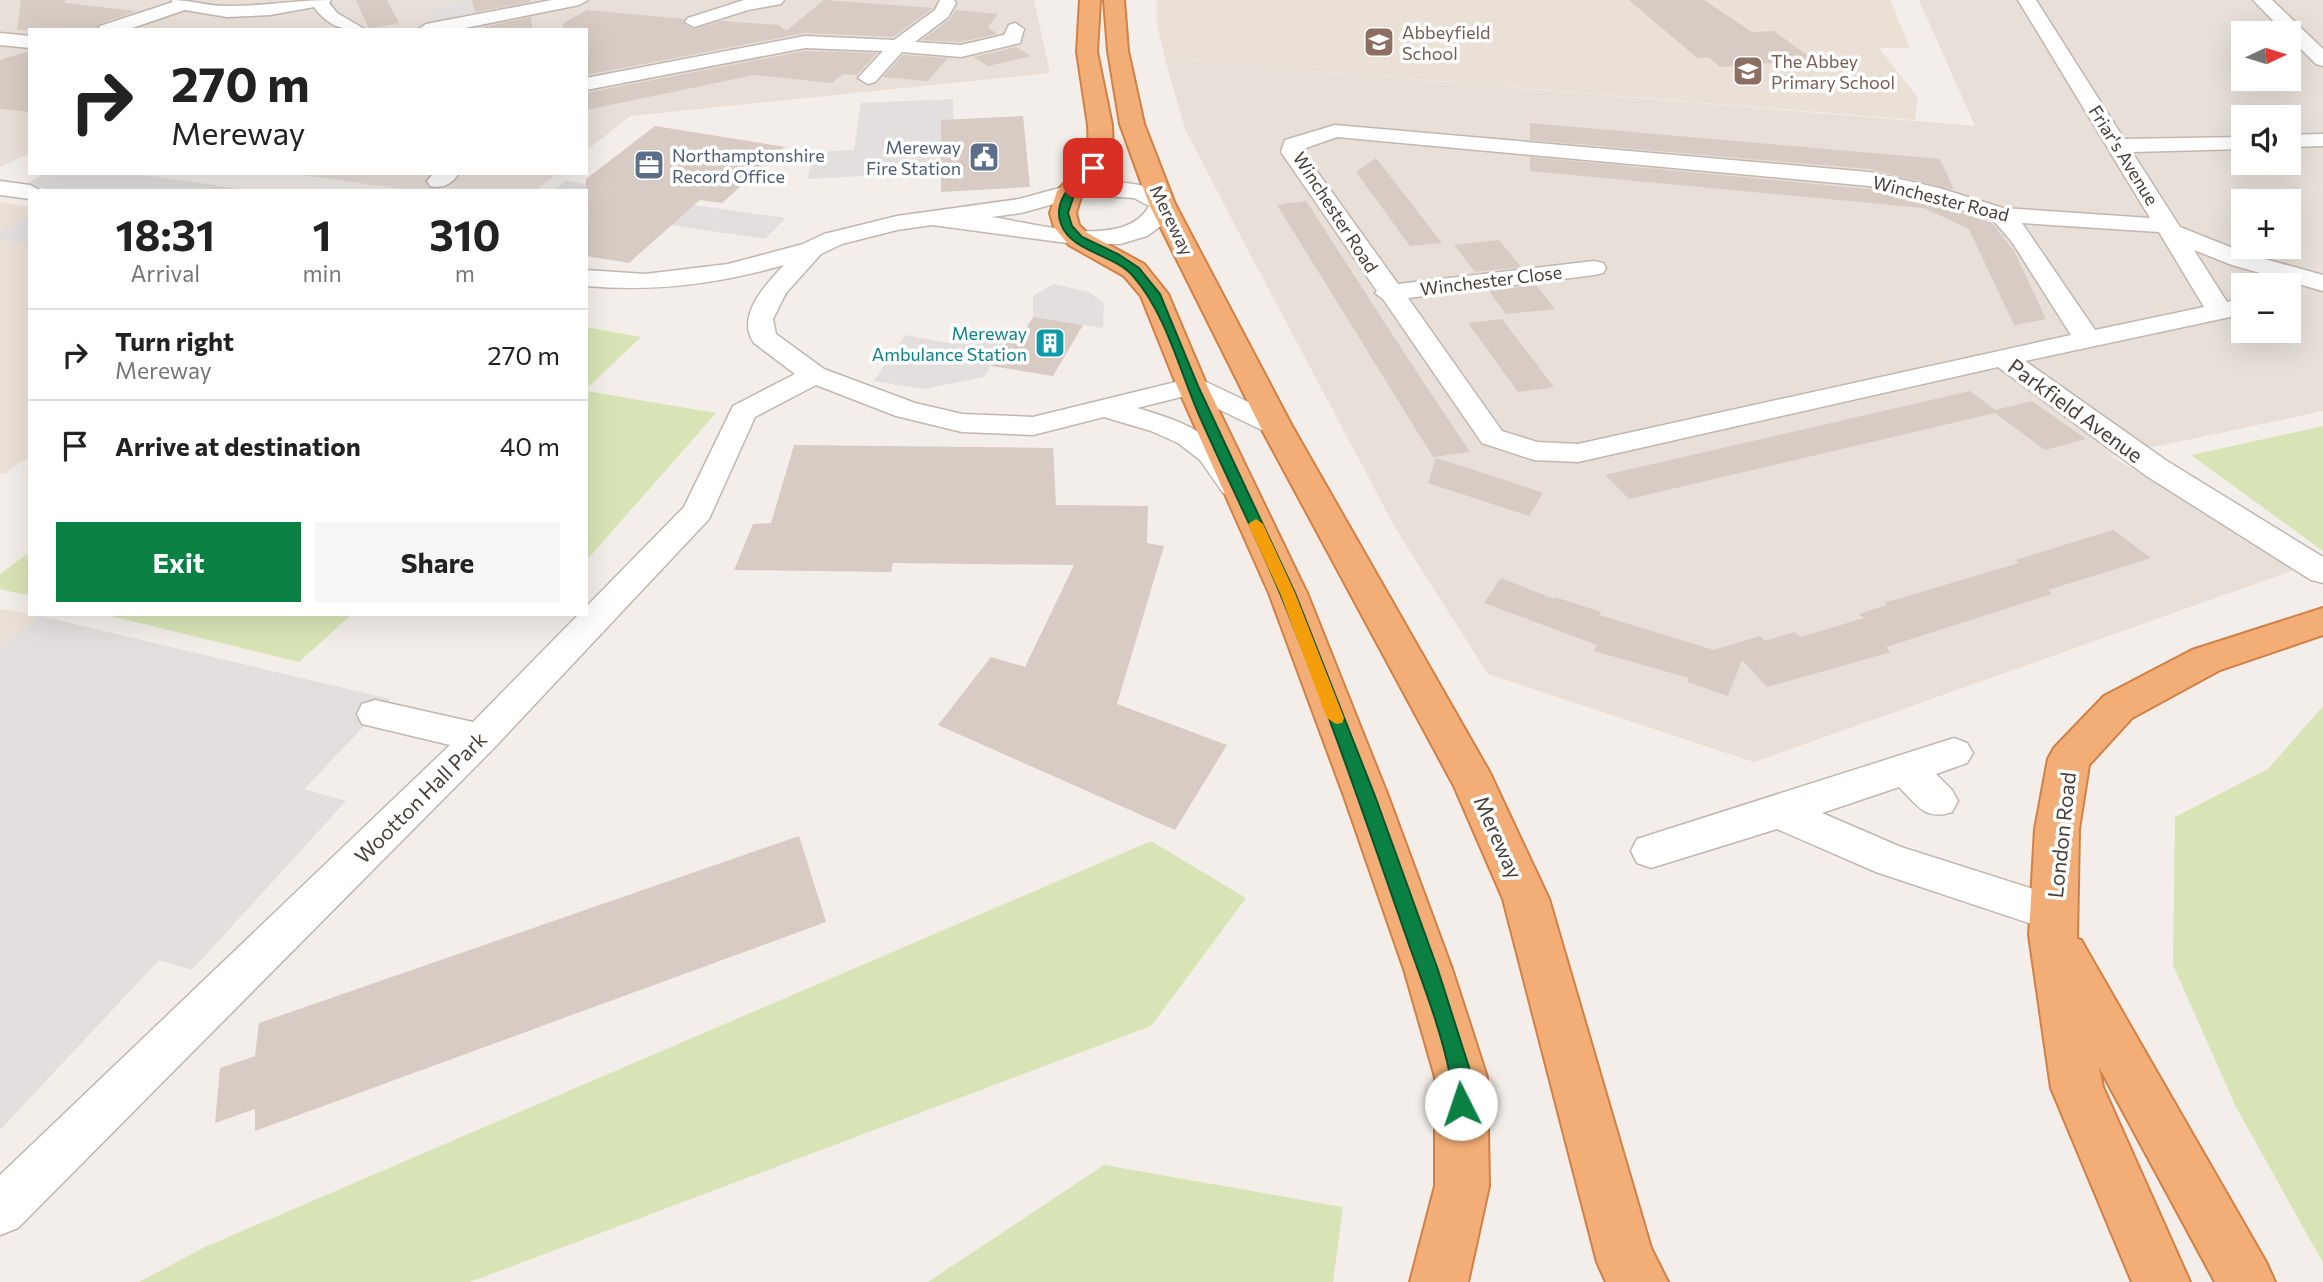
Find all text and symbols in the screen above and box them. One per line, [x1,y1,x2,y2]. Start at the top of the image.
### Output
place label: Abbeyfield School [1402,21,1491,64]
north arrow [2231,21,2301,91]
map controls [2231,21,2301,343]
school or university icon: Abbeyfield School [1362,25,1396,59]
place label: The Abbey Primary School [1771,50,1895,93]
text: 270 m [171,52,310,112]
school or university icon: The Abbey Primary School [1731,54,1765,88]
icon: right [56,56,147,147]
street label: Friar's Avenue [2085,101,2163,209]
button: sound [2231,105,2301,175]
text: Mereway [171,112,305,152]
place label: Mereway Fire Station [866,136,961,179]
pin [1063,138,1123,198]
public building icon: Mereway Fire Station [967,140,1001,174]
place label: Northamptonshire Record Office [672,144,825,187]
street label: Winchester Road [1289,147,1383,277]
office icon: Northamptonshire Record Office [632,148,666,182]
icon: arrive [1074,149,1112,187]
street label: Winchester Road [1871,170,2011,226]
street label: Mereway [1146,181,1198,259]
button: + [2231,189,2301,259]
text: 18:31 [115,208,215,260]
text: 1 [313,208,332,260]
text: 310 [429,208,501,260]
text: Arrival [130,259,200,287]
text: min [303,259,342,287]
text: m [455,259,475,287]
street label: Winchester Close [1419,260,1563,300]
button: − [2231,273,2301,343]
place label: Mereway Ambulance Station [872,322,1027,365]
text: Turn right [115,325,234,356]
building icon: Mereway Ambulance Station [1033,326,1067,360]
icon: right [56,336,94,374]
text: 270 m [487,339,560,370]
street label: Parkfield Avenue [2004,353,2148,467]
text: Mereway [115,356,212,384]
icon: arrive [56,427,94,465]
text: Arrive at destination [115,430,361,461]
text: 40 m [500,430,560,461]
button: Exit [56,522,301,602]
button: Share [315,522,560,602]
street label: Wootton Hall Park [349,726,491,868]
street label: London Road [2042,771,2080,899]
street label: Mereway [1470,792,1528,882]
position arrow [1424,1067,1498,1141]

